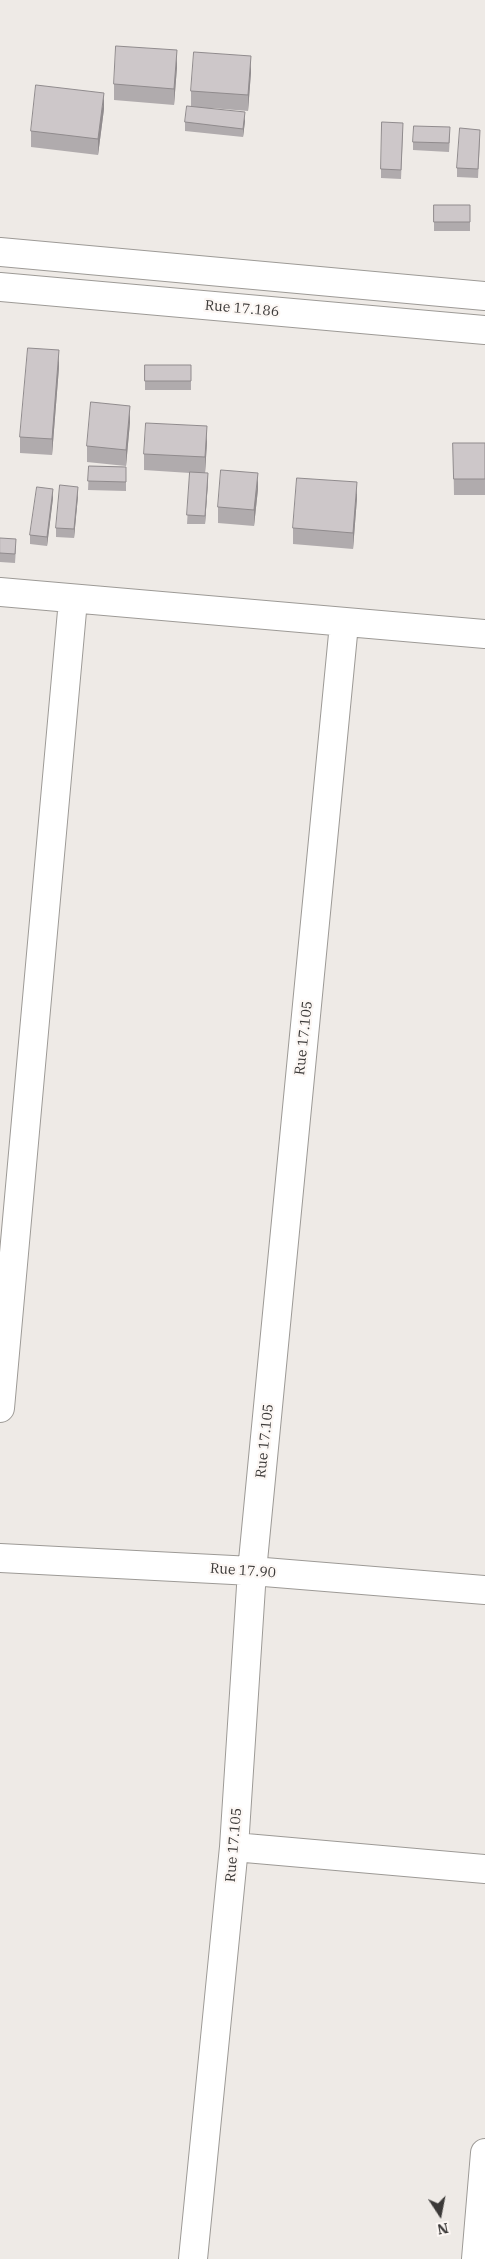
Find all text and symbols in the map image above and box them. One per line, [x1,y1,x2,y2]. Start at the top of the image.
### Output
street label: Rue 17.186 [204,297,280,321]
street label: Rue 17.105 [292,1000,316,1076]
street label: Rue 17.105 [253,1403,277,1479]
street label: Rue 17.90 [209,1560,277,1582]
street label: Rue 17.105 [222,1807,246,1883]
north arrow [415,2189,465,2239]
text: N [436,2219,450,2239]

